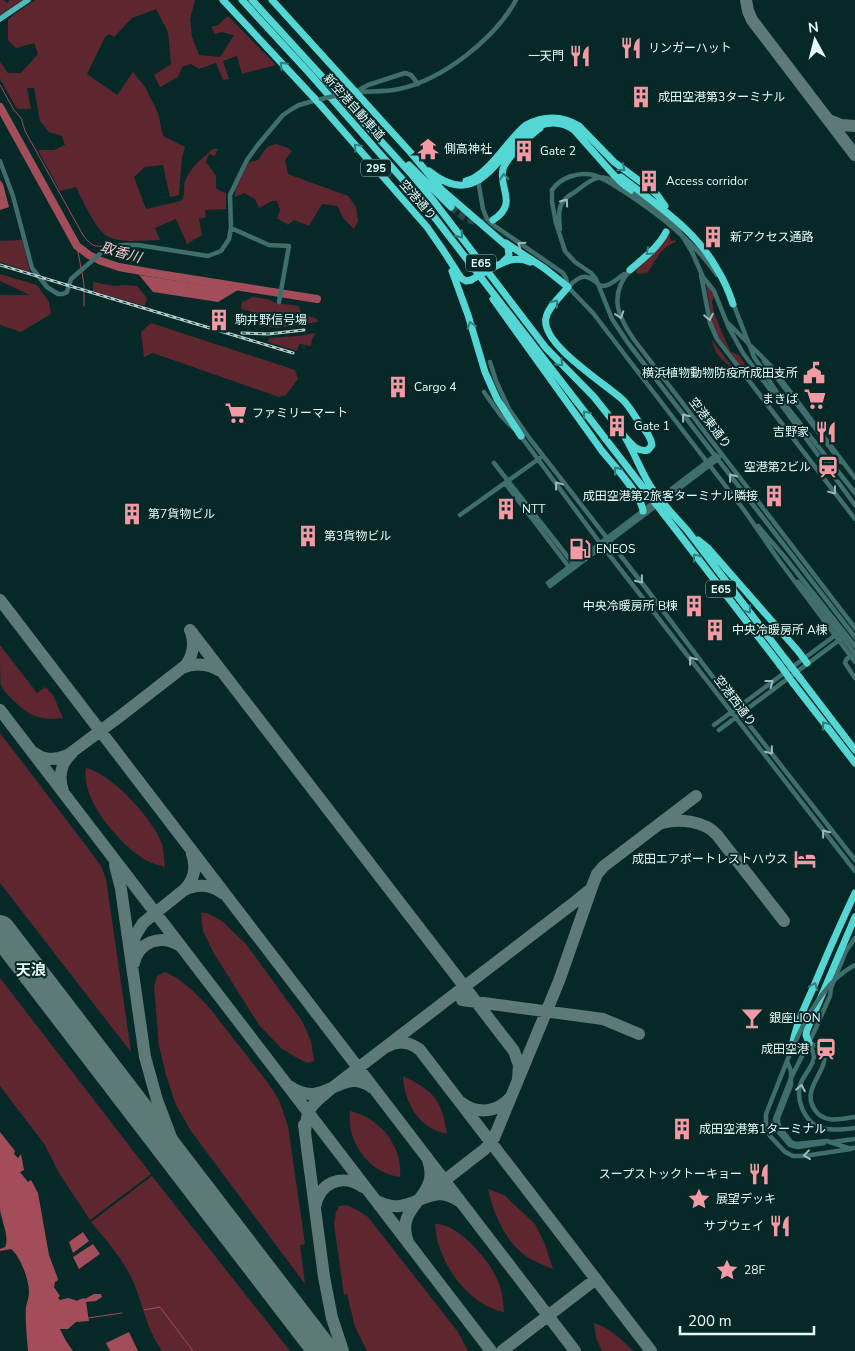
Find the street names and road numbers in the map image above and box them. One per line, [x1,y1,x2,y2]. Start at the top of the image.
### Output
street label: 新空港自動車道 [320,70,388,144]
road number: 295 [361,160,391,177]
street label: 空港通り [396,177,440,223]
road number: E65 [466,254,496,272]
street label: 空港東通り [686,394,734,452]
road number: E65 [706,580,736,598]
street label: 空港西通り [711,672,759,730]

